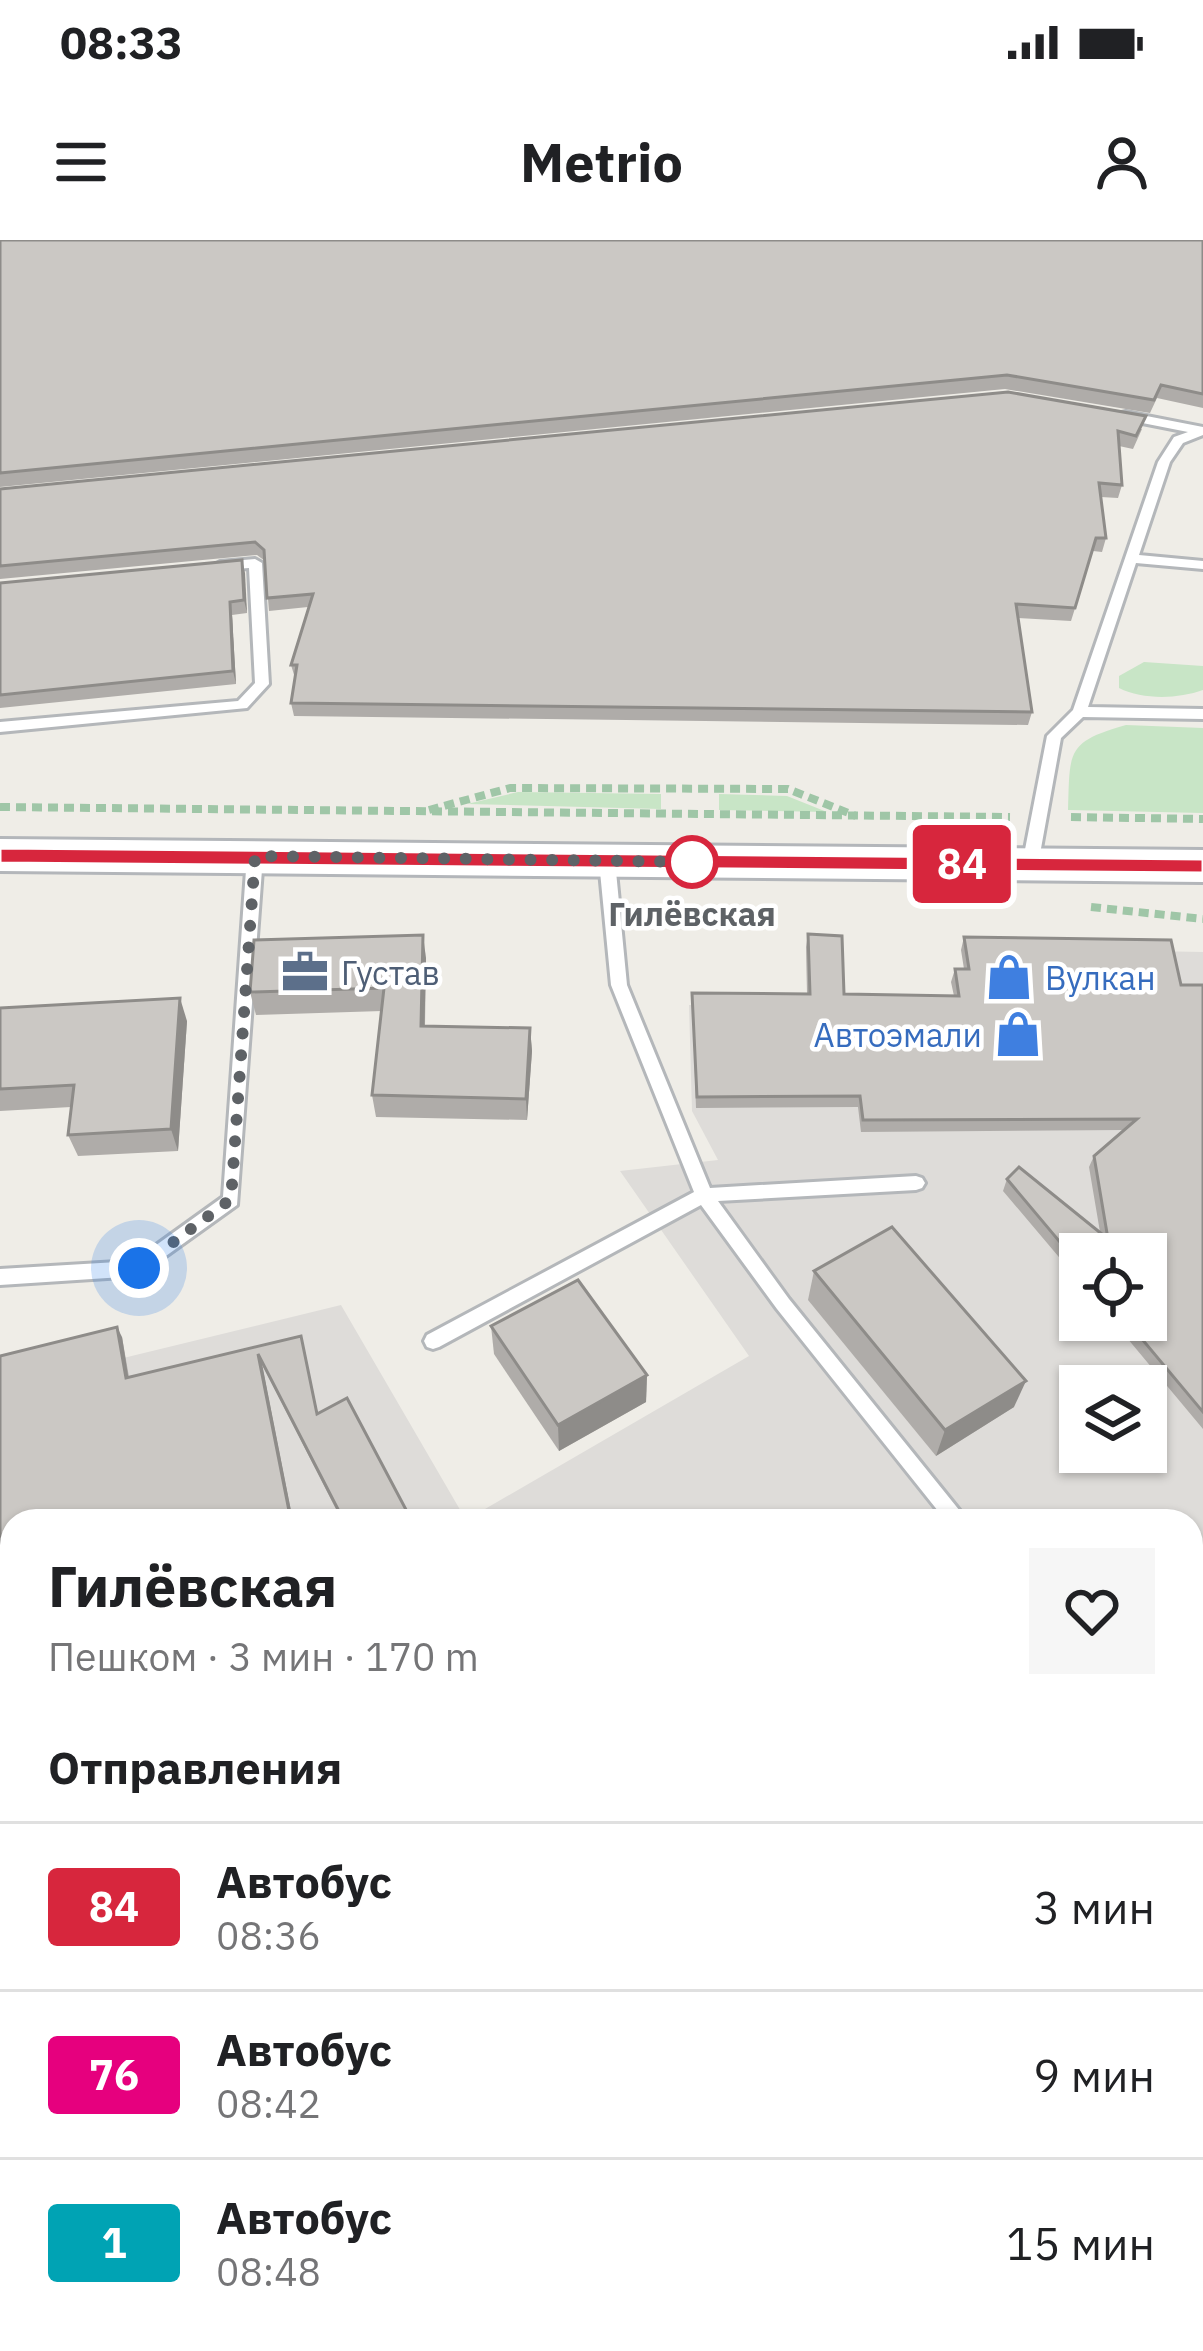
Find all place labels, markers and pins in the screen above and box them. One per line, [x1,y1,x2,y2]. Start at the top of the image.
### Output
marker: Гилёвская [667,837,717,887]
place label: Гилёвская [608,892,776,935]
office icon: Густав [280,947,330,997]
place label: Густав [341,951,440,994]
shop icon: Вулкан [984,952,1034,1002]
place label: Вулкан [1045,956,1156,999]
shop icon: Автоэмали [993,1009,1043,1059]
place label: Автоэмали [814,1013,982,1056]

